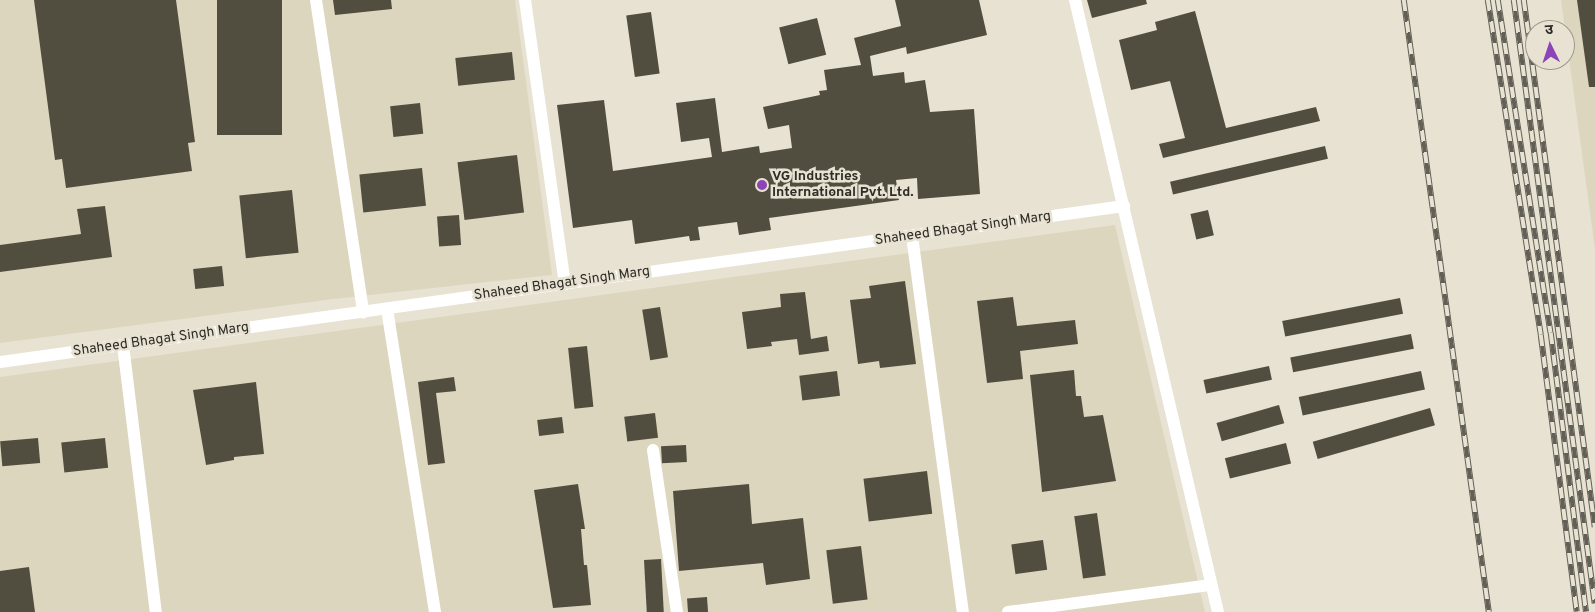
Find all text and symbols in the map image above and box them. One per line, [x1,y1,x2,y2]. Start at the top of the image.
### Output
north arrow [1525,20,1575,70]
text: उ [1544,22,1554,39]
place label: VG Industries International Pvt. Ltd. [772,169,914,202]
marker: VG Industries International Pvt. Ltd. [756,179,768,191]
street label: Shaheed Bhagat Singh Marg [874,208,1052,250]
street label: Shaheed Bhagat Singh Marg [473,263,651,305]
street label: Shaheed Bhagat Singh Marg [72,319,250,361]

